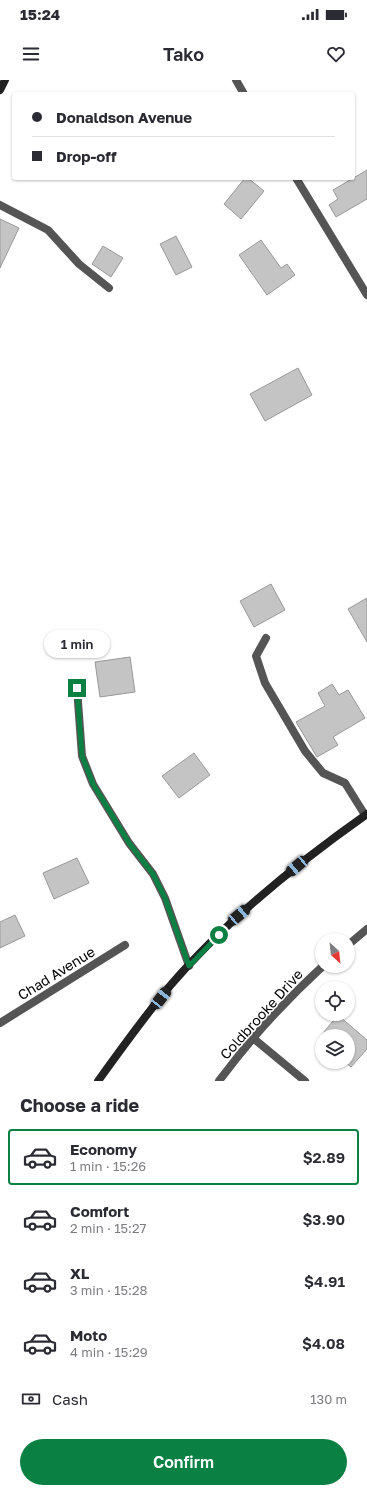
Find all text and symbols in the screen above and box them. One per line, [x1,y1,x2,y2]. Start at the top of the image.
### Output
text: 15:24 [20,5,60,23]
icon: menu [20,43,42,65]
text: Tako [163,43,204,65]
icon: heart [325,43,347,65]
text: Donaldson Avenue [56,108,192,126]
text: Drop-off [56,147,116,165]
callout: 1 min [44,630,110,658]
text: 1 min [61,636,93,652]
route end [68,679,86,697]
car [284,854,310,878]
car [226,903,252,927]
route start [210,926,228,944]
north arrow [315,933,355,973]
map controls [315,933,355,1069]
street label: Chad Avenue [14,943,98,1003]
street label: Coldbrooke Drive [216,965,306,1063]
button: locate [315,981,355,1021]
car [149,985,173,1011]
button: layers [315,1029,355,1069]
text: Choose a ride [20,1094,139,1116]
icon: car [22,1139,58,1175]
text: Economy [70,1140,137,1158]
text: $2.89 [303,1148,345,1166]
text: 1 min · 15:26 [70,1158,146,1174]
icon: car [22,1201,58,1237]
text: Comfort [70,1202,129,1220]
text: $3.90 [302,1210,345,1228]
text: 2 min · 15:27 [70,1220,146,1236]
icon: car [22,1263,58,1299]
text: XL [70,1264,89,1282]
text: $4.91 [304,1272,345,1290]
text: 3 min · 15:28 [70,1282,147,1298]
icon: car [22,1325,58,1361]
text: Moto [70,1326,107,1344]
text: $4.08 [302,1334,345,1352]
text: 4 min · 15:29 [70,1344,148,1360]
icon: cash [20,1388,42,1410]
text: Cash [52,1390,88,1408]
text: 130 m [310,1391,347,1407]
button: Confirm [20,1439,347,1485]

